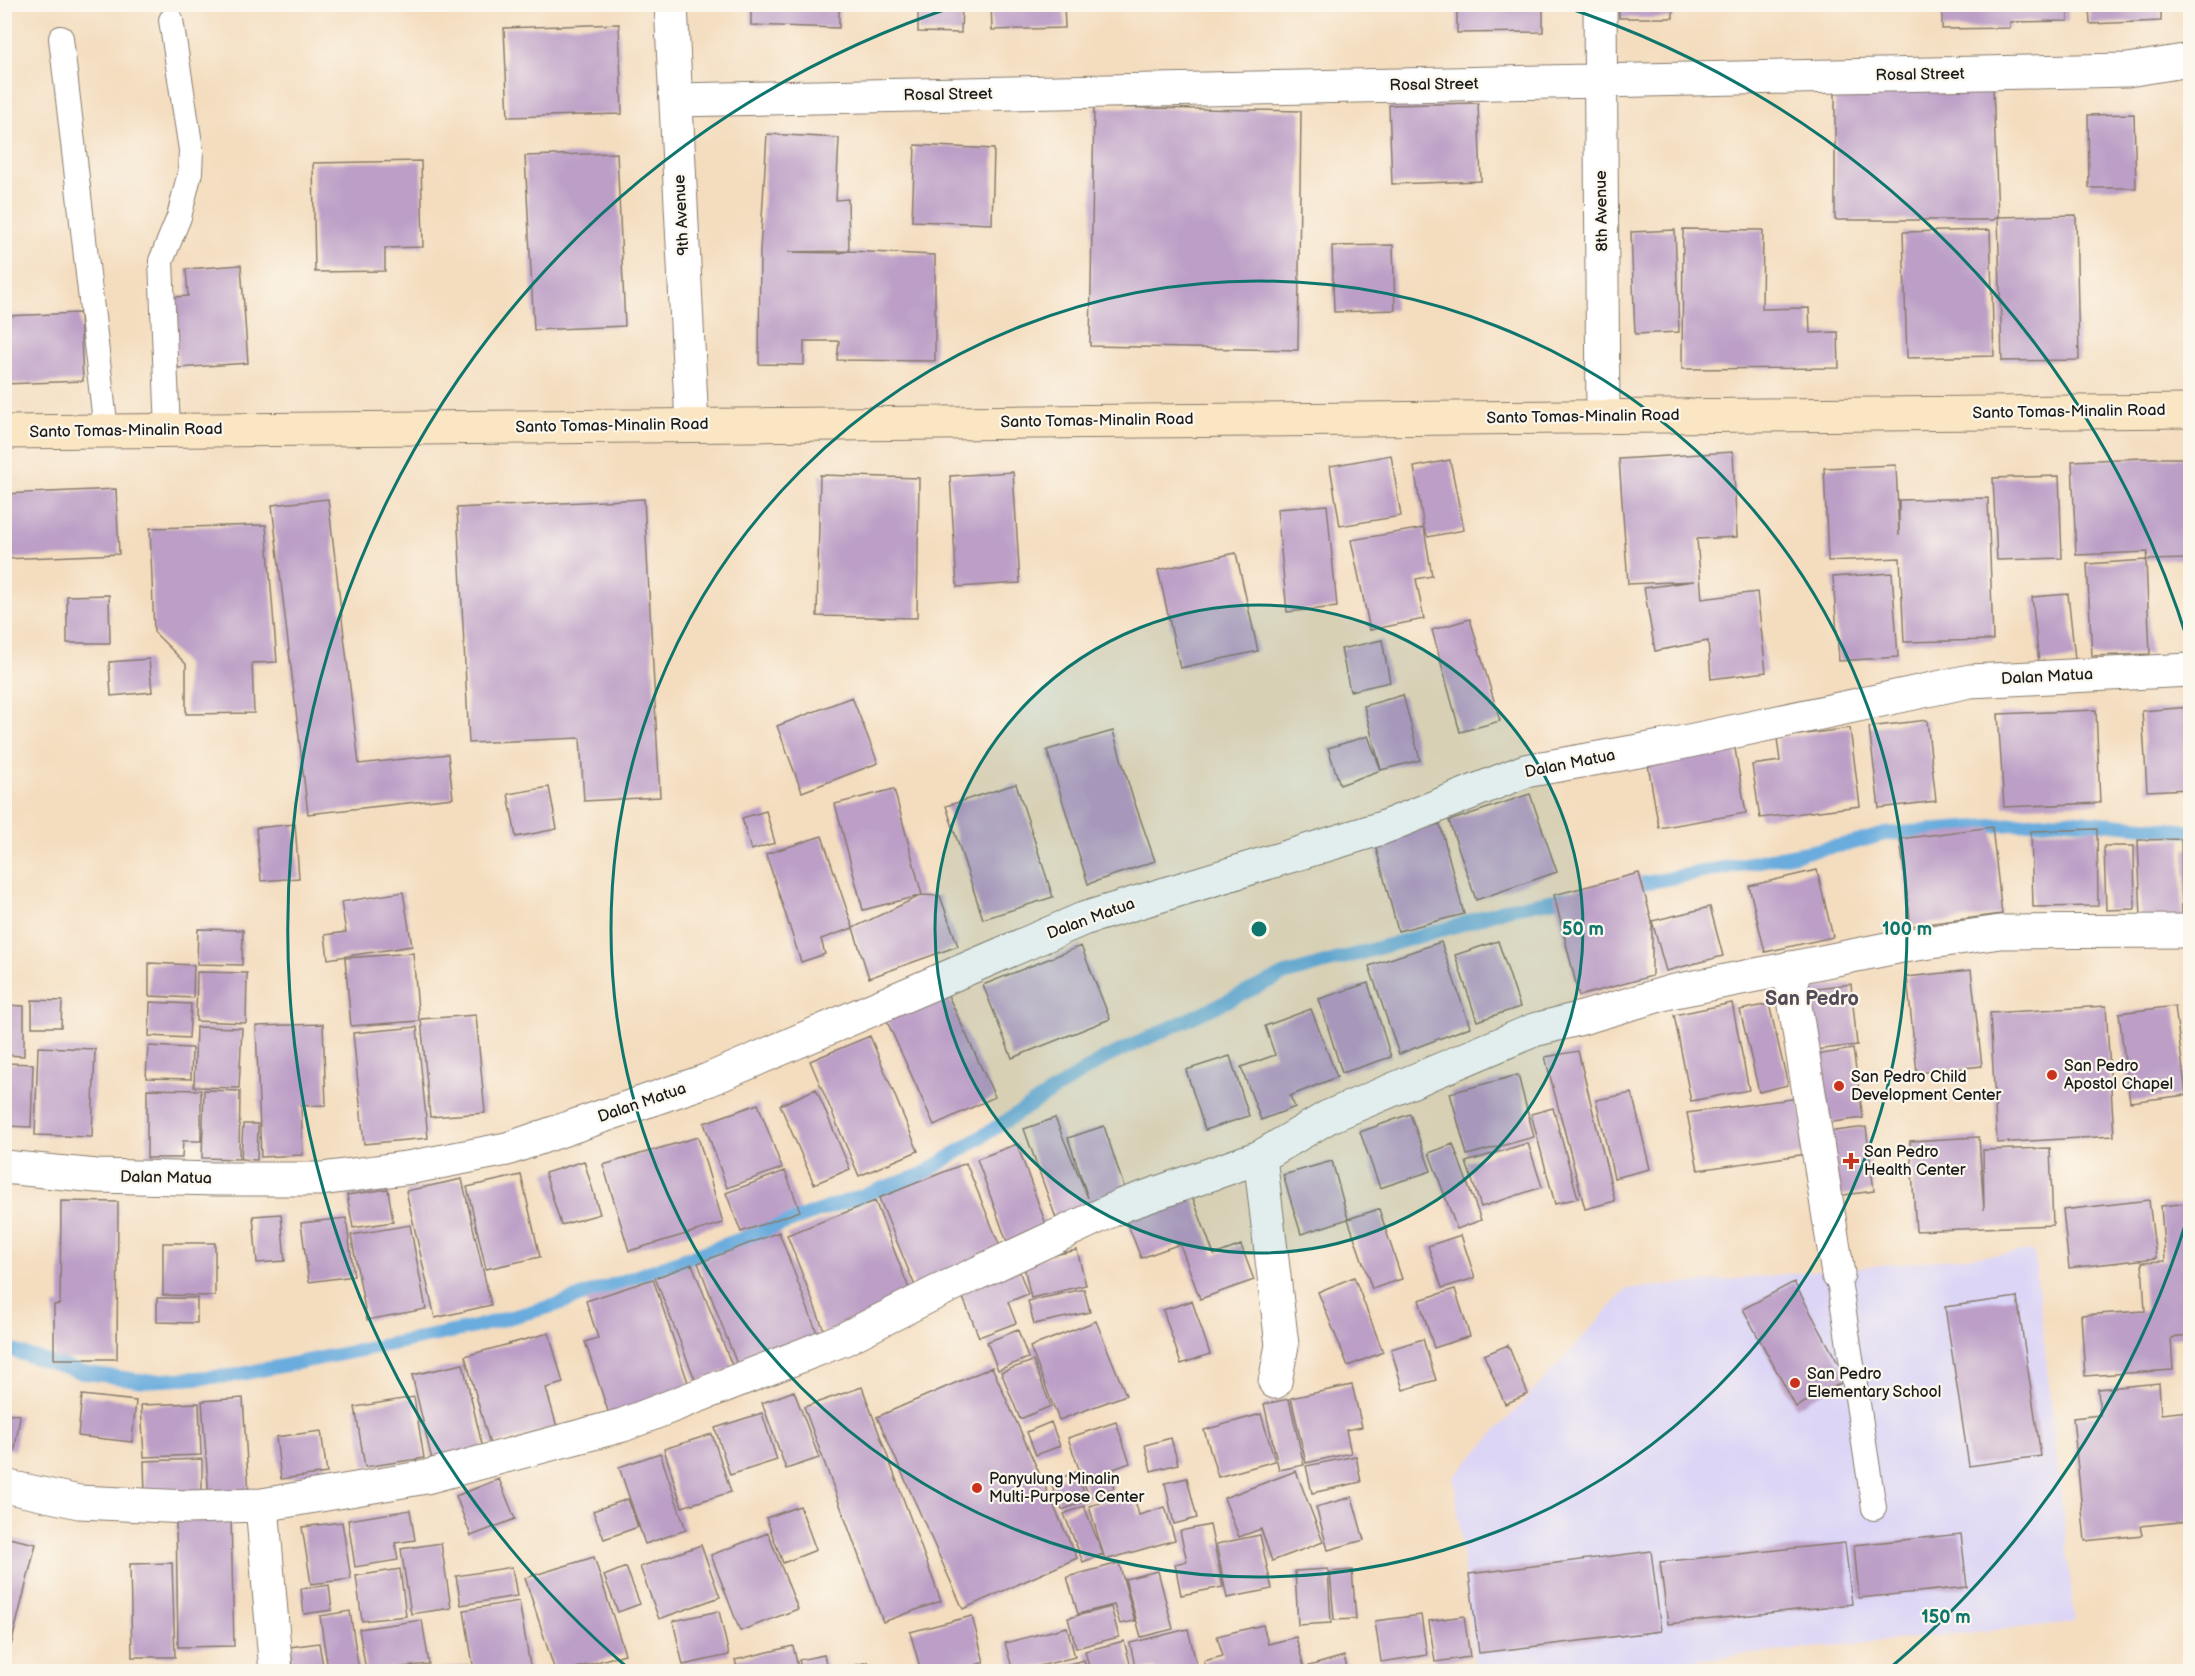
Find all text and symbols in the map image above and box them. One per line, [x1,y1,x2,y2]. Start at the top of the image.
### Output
street label: Rosal Street [1875,65,1965,85]
street label: Rosal Street [1389,75,1479,95]
street label: Rosal Street [903,85,993,105]
street label: 8th Avenue [1592,170,1612,252]
street label: 9th Avenue [670,174,694,256]
street label: Santo Tomas-Minalin Road [1972,401,2166,423]
street label: Santo Tomas-Minalin Road [1486,406,1680,428]
street label: Santo Tomas-Minalin Road [1000,410,1194,432]
street label: Santo Tomas-Minalin Road [515,415,709,437]
street label: Santo Tomas-Minalin Road [29,420,223,442]
street label: Dalan Matua [2001,665,2093,689]
street label: Dalan Matua [1523,746,1617,782]
street label: Dalan Matua [1045,894,1137,944]
centre of rings [1249,919,1269,939]
text: 50 m [1562,919,1604,940]
text: 100 m [1882,919,1932,940]
district label: San Pedro [1765,987,1859,1011]
place label: San Pedro Apostol Chapel [2064,1057,2173,1094]
place label: San Pedro Child Development Center [1851,1068,2001,1105]
marker: San Pedro Apostol Chapel [2045,1068,2059,1082]
street label: Dalan Matua [595,1079,689,1127]
marker: San Pedro Child Development Center [1832,1079,1846,1093]
place label: San Pedro Health Center [1864,1143,1966,1180]
marker: San Pedro Health Center [1842,1152,1860,1170]
street label: Dalan Matua [120,1168,212,1188]
place label: San Pedro Elementary School [1807,1365,1941,1402]
marker: San Pedro Elementary School [1788,1376,1802,1390]
place label: Panyulung Minalin Multi-Purpose Center [989,1470,1144,1507]
marker: Panyulung Minalin Multi-Purpose Center [970,1481,984,1495]
text: 150 m [1921,1607,1971,1628]

